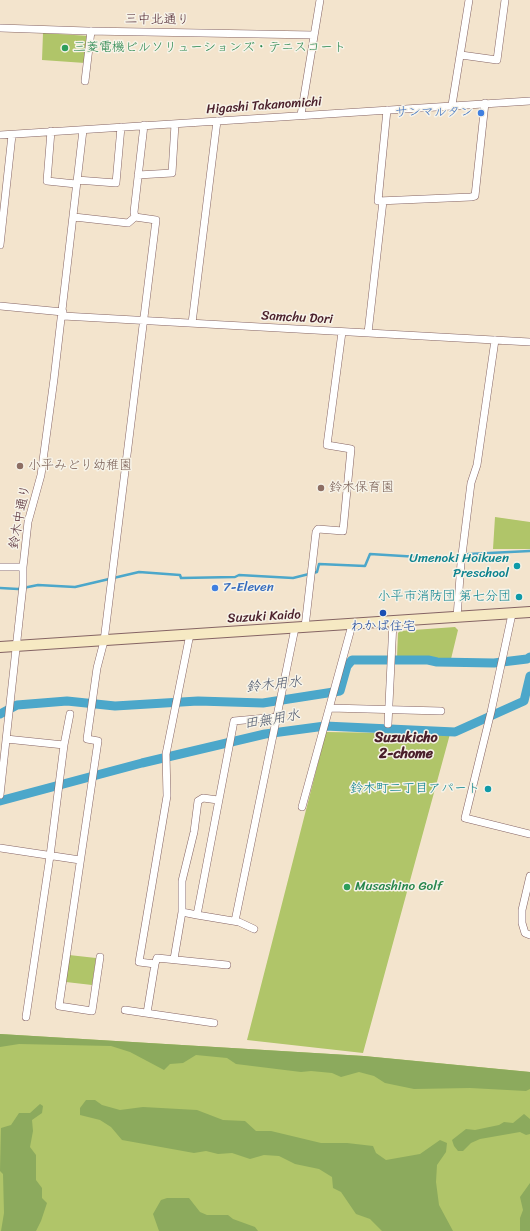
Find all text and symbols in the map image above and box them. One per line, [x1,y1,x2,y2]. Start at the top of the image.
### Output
street label: 三中北通り [124,12,190,28]
place label: 三菱電機ビルソリューションズ・テニスコート [73,40,346,56]
marker: 三菱電機ビルソリューションズ・テニスコート [60,43,70,53]
street label: Higashi Takanomichi [206,94,322,118]
place label: サンマルタン [395,105,473,121]
marker: サンマルタン [476,108,486,118]
street label: Samchu Dori [261,308,333,328]
place label: 小平みどり幼稚園 [28,458,132,474]
marker: 小平みどり幼稚園 [15,461,25,471]
place label: 鈴木保育園 [329,480,394,496]
marker: 鈴木保育園 [316,483,326,493]
street label: 鈴木中通り [6,484,34,550]
place label: Umenoki Hoikuen Preschool [409,551,509,582]
marker: Umenoki Hoikuen Preschool [512,561,522,571]
place label: 7-Eleven [223,580,274,596]
marker: 7-Eleven [210,583,220,593]
place label: 小平市消防団 第七分団 [378,589,511,605]
marker: 小平市消防団 第七分団 [514,592,524,602]
street label: Suzuki Kaido [227,607,301,627]
marker: わかば住宅 [378,608,388,618]
place label: わかば住宅 [351,619,415,635]
water label: 鈴木用水 [245,674,303,696]
water label: 田無用水 [243,707,301,733]
district label: Suzukicho 2-chome [374,730,438,762]
place label: 鈴木町二丁目アパート [350,781,480,797]
marker: 鈴木町二丁目アパート [483,784,493,794]
place label: Musashino Golf [355,879,443,895]
marker: Musashino Golf [342,882,352,892]

